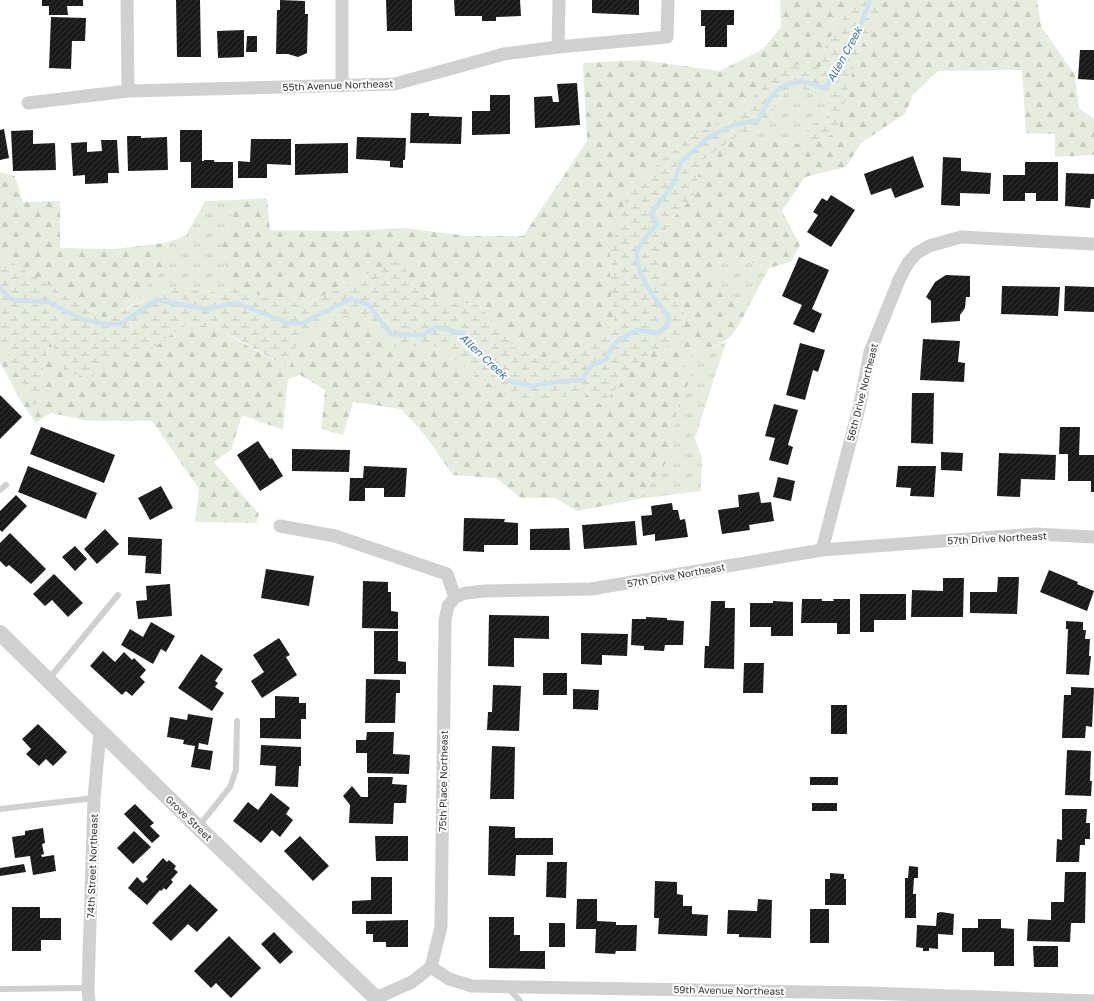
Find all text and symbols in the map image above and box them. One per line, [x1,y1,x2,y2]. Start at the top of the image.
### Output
water label: Allen Creek [824,23,865,84]
street label: 55th Avenue Northeast [282,77,394,93]
water label: Allen Creek [457,331,512,383]
street label: 56th Drive Northeast [844,342,880,442]
street label: 57th Drive Northeast [947,529,1047,547]
street label: 57th Drive Northeast [626,560,726,590]
street label: 75th Place Northeast [436,730,450,832]
street label: Grove Street [163,793,215,843]
street label: 74th Street Northeast [84,813,100,919]
street label: 59th Avenue Northeast [673,983,785,997]

